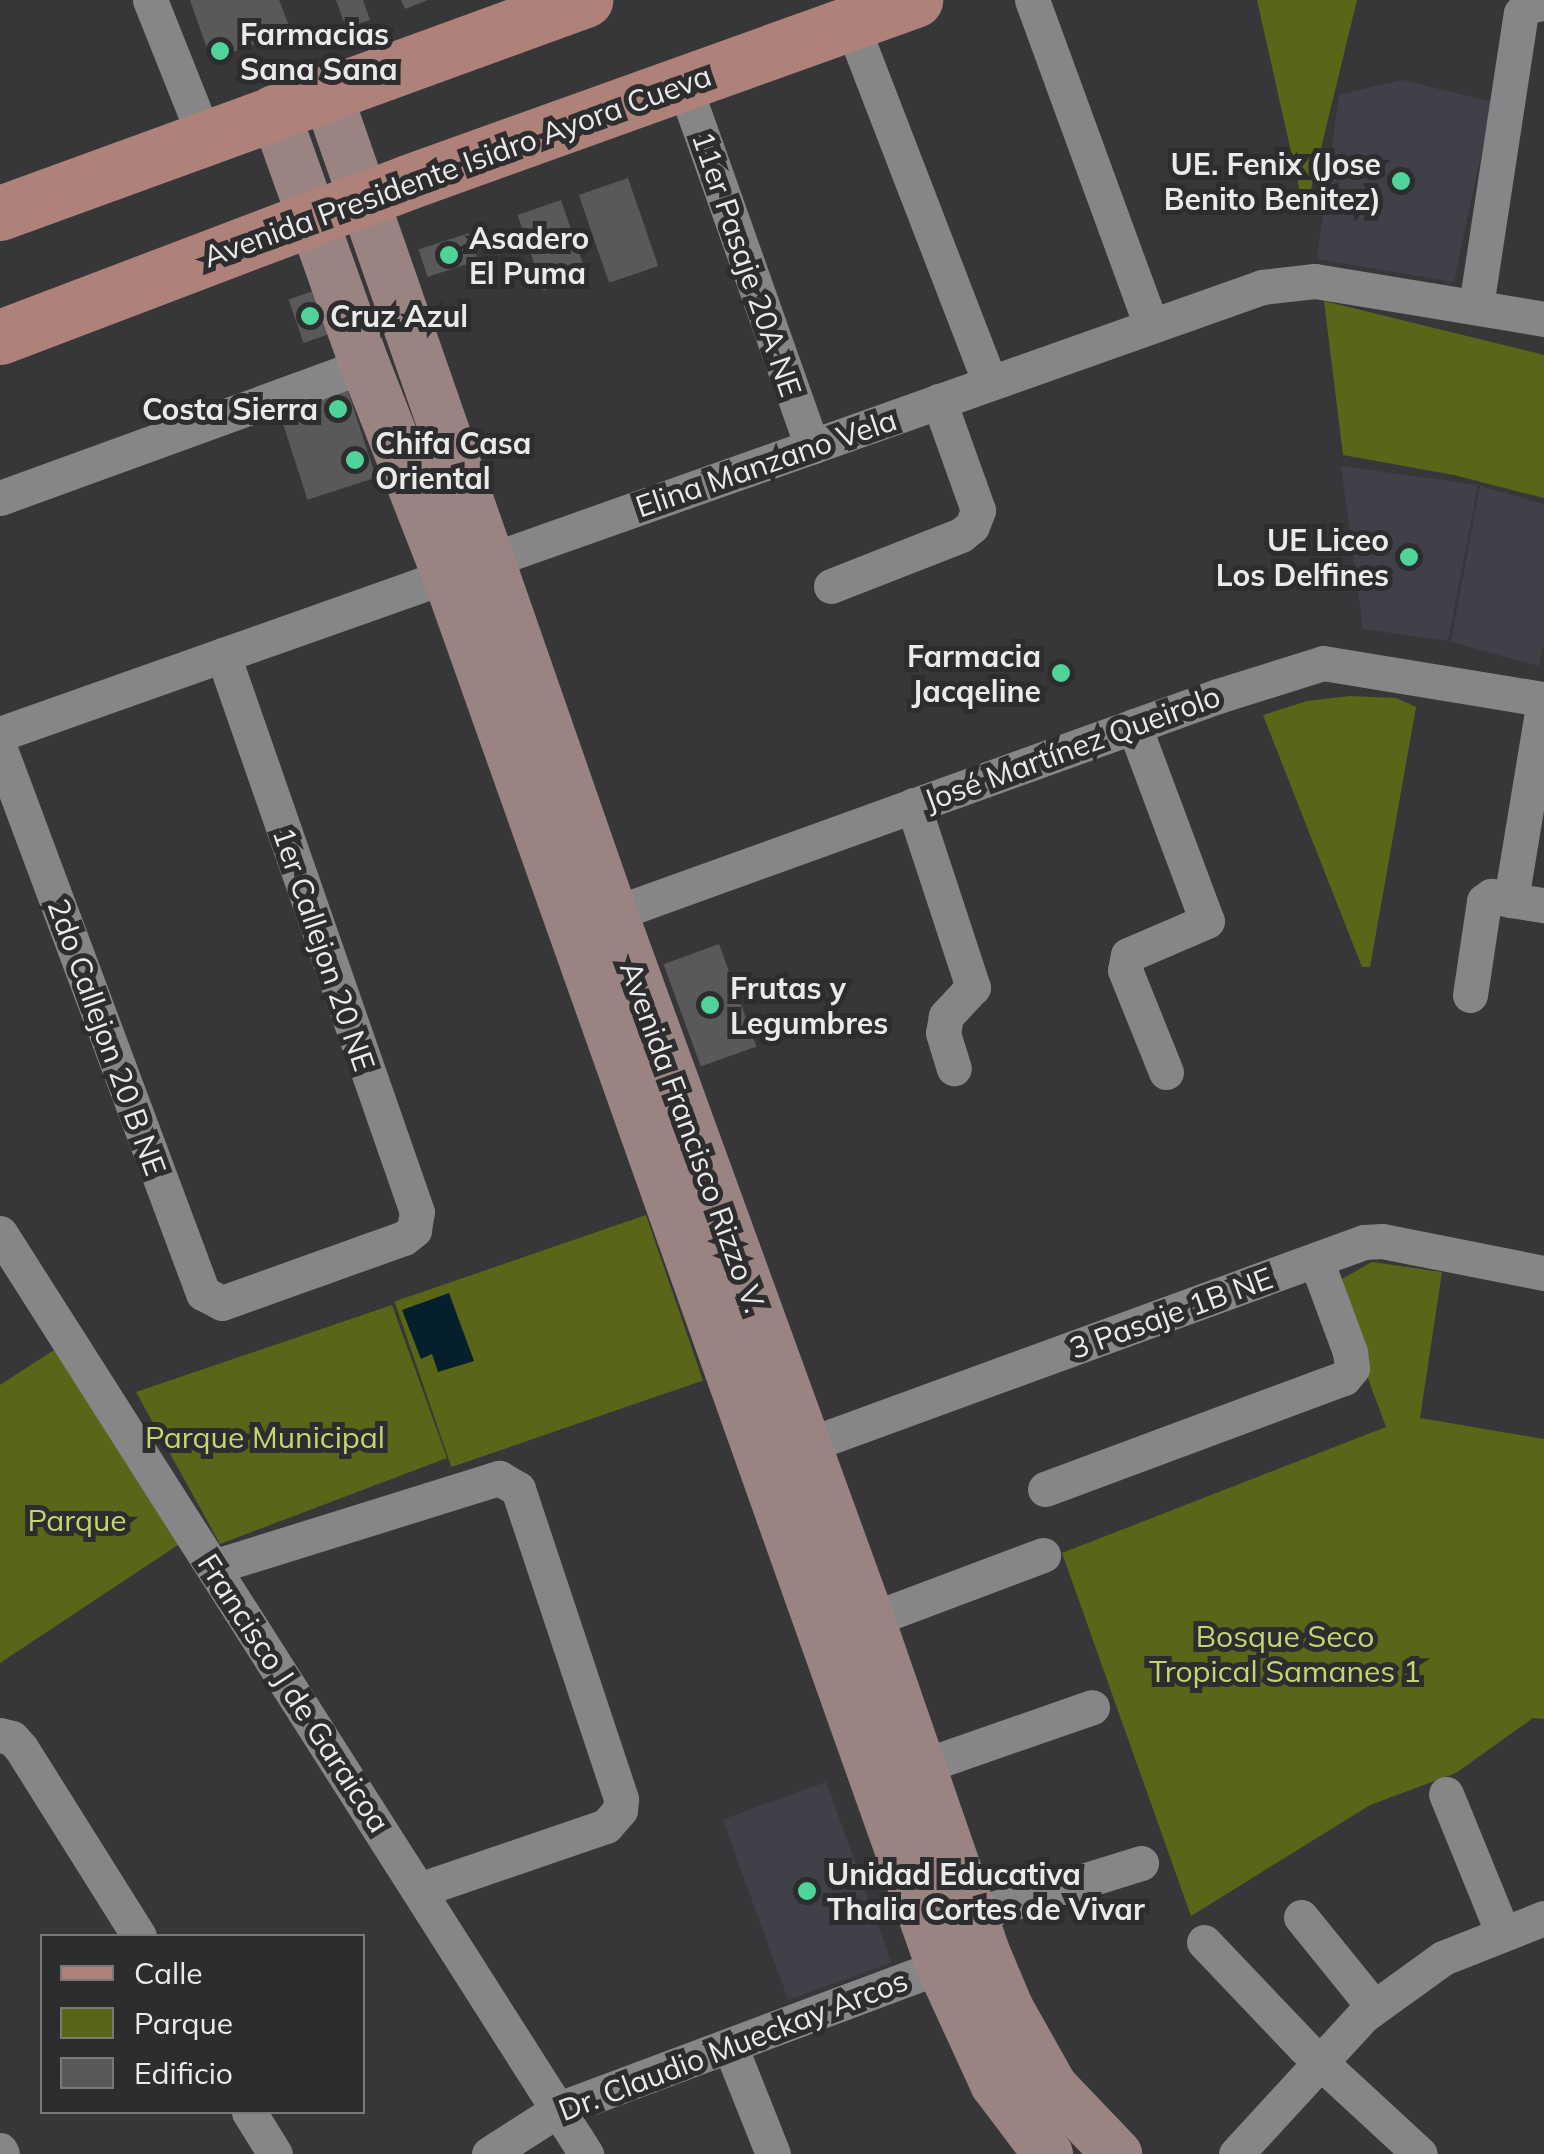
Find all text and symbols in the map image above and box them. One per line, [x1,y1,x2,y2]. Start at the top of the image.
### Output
place label: Farmacias Sana Sana [240,16,397,86]
marker: Farmacias Sana Sana [209,40,231,62]
street label: Avenida Presidente Isidro Ayora Cueva [198,57,716,275]
street label: 11er Pasaje 20A NE [685,127,809,401]
place label: UE. Fenix (Jose Benito Benitez) [1164,146,1381,216]
marker: UE. Fenix (Jose Benito Benitez) [1390,170,1412,192]
place label: Asadero El Puma [469,220,589,290]
marker: Asadero El Puma [438,244,460,266]
place label: Cruz Azul [330,298,468,334]
marker: Cruz Azul [299,305,321,327]
place label: Costa Sierra [142,391,318,427]
marker: Costa Sierra [327,398,349,420]
street label: Elina Manzano Vela [631,402,901,524]
place label: Chifa Casa Oriental [375,425,531,496]
marker: Chifa Casa Oriental [344,449,366,471]
place label: UE Liceo Los Delfines [1216,522,1389,592]
marker: UE Liceo Los Delfines [1398,546,1420,568]
place label: Farmacia Jacqeline [907,638,1041,708]
marker: Farmacia Jacqeline [1050,662,1072,684]
street label: José Martínez Queirolo [919,678,1225,818]
street label: 1er Callejon 20 NE [265,822,383,1076]
street label: 2do Callejon 20 B NE [40,894,174,1180]
street label: Avenida Francisco Rizzo V. [613,957,773,1317]
place label: Frutas y Legumbres [730,970,888,1040]
marker: Frutas y Legumbres [699,994,721,1016]
street label: 3 Pasaje 1B NE [1065,1260,1277,1366]
park label: Parque Municipal [145,1419,385,1455]
park label: Parque [27,1502,127,1538]
street label: Francisco J de Garaicoa [191,1547,397,1839]
park label: Bosque Seco Tropical Samanes 1 [1149,1618,1421,1688]
place label: Unidad Educativa Thalia Cortes de Vivar [827,1856,1145,1926]
marker: Unidad Educativa Thalia Cortes de Vivar [796,1880,818,1902]
legend [40,1934,365,2114]
text: Calle [134,1954,203,1992]
street label: Dr. Claudio Mueckay Arcos [553,1962,913,2128]
text: Parque [134,2004,233,2042]
text: Edificio [134,2054,233,2092]

